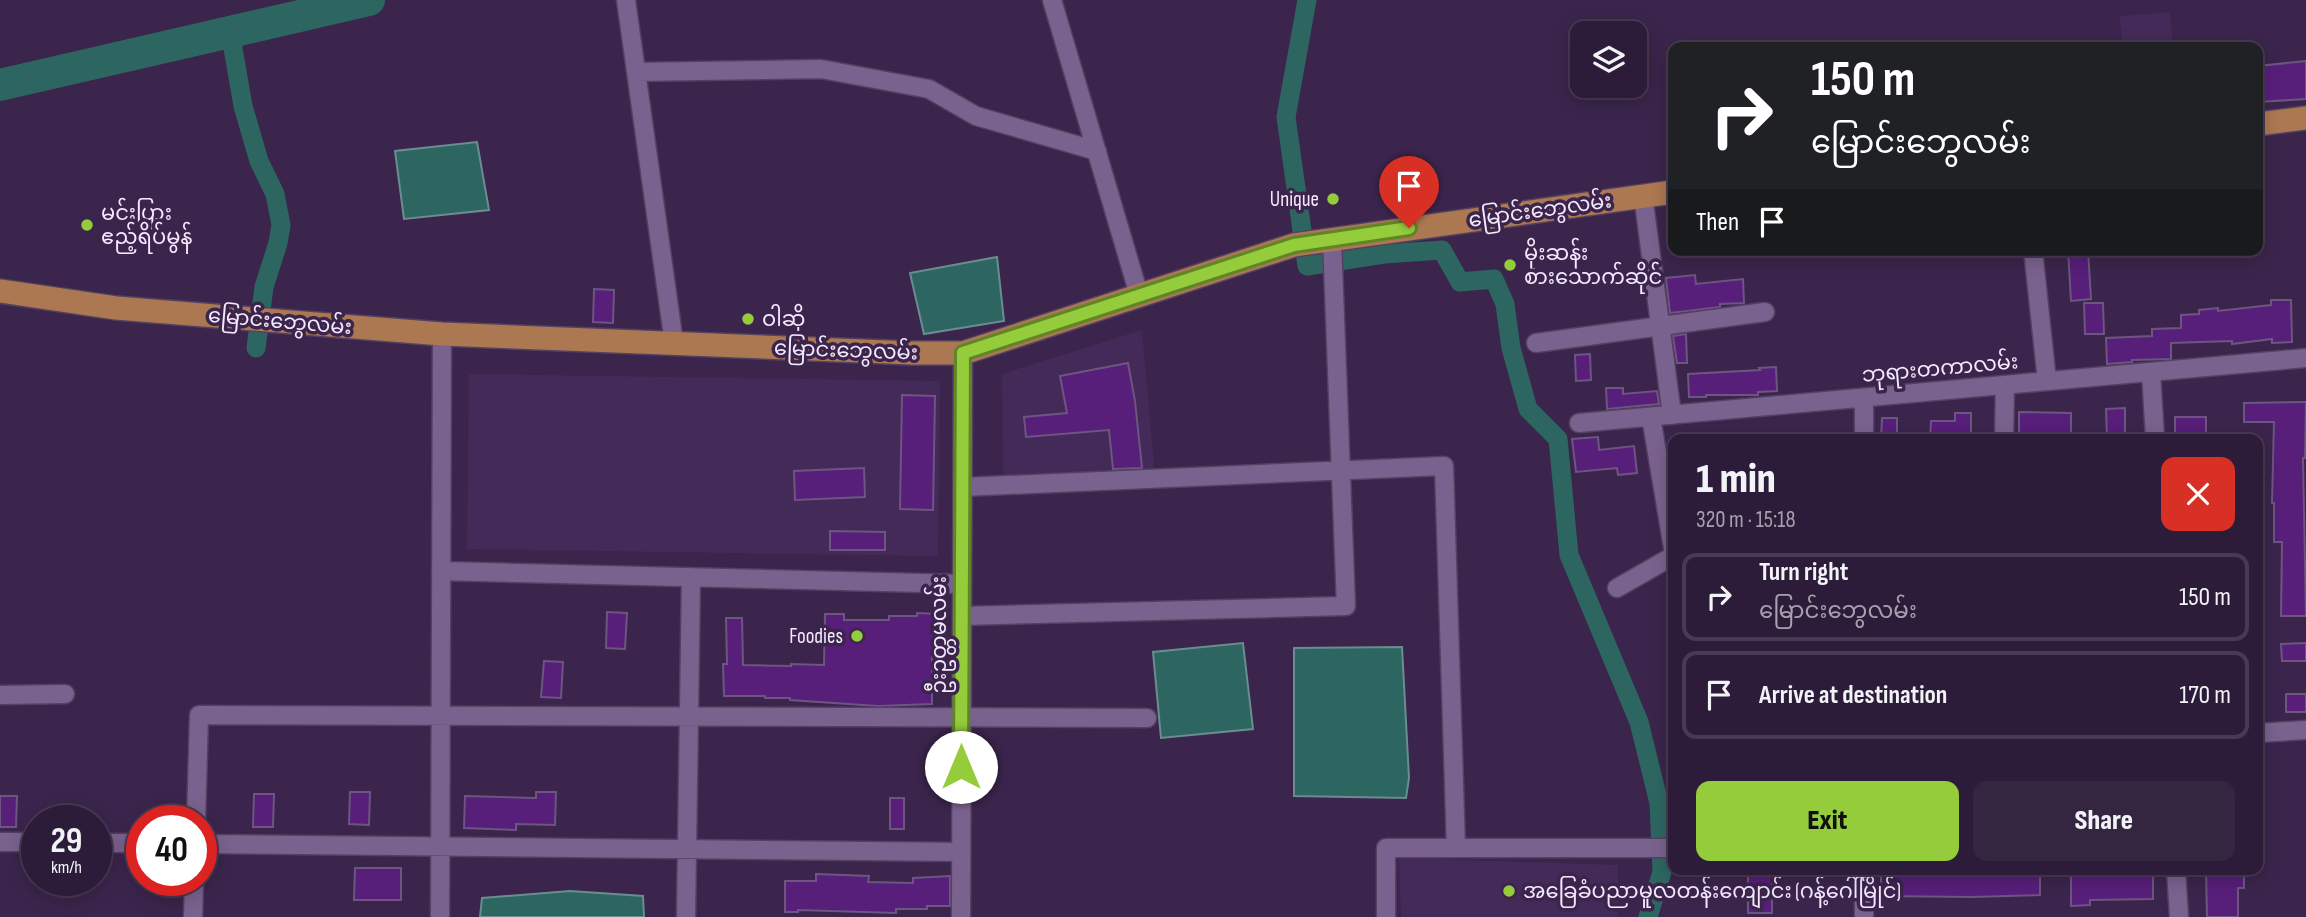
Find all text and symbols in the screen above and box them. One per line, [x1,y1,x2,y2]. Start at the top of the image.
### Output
map controls [1570,21,1647,98]
button: layers [1570,21,1647,98]
text: 150 m [1811,51,1915,110]
icon: right [1696,70,1787,161]
text: မြောင်းဘွေလမ်း [1811,124,2031,163]
pin [1379,156,1439,228]
icon: arrive [1390,167,1428,205]
street label: မြောင်းဘွေလမ်း [1466,184,1614,237]
place label: Unique [1270,187,1319,212]
marker: Unique [1325,191,1341,207]
place label: မင်းပြား ဧည့်ရိပ်မွန် [101,197,192,254]
icon: arrive [1753,203,1791,241]
text: Then [1696,207,1739,238]
marker: မင်းပြား ဧည့်ရိပ်မွန် [79,217,95,233]
place label: မိုးဆန်း စားသောက်ဆိုင် [1524,237,1662,294]
marker: မိုးဆန်း စားသောက်ဆိုင် [1502,257,1518,273]
street label: မြောင်းဘွေလမ်း [207,299,353,344]
place label: ဝါဆို [762,303,805,336]
marker: ဝါဆို [740,311,756,327]
street label: မြောင်းဘွေလမ်း [773,331,919,370]
street label: ဘုရားတကာလမ်း [1861,345,2020,392]
text: 1 min [1696,454,1776,505]
button: close [2161,457,2235,531]
text: 320 m · 15:18 [1696,506,1795,534]
text: Turn right [1759,557,1848,588]
street label: ဦးဥတ္တမလမ်း [923,576,956,694]
icon: right [1700,578,1738,616]
text: 150 m [2179,582,2231,613]
text: မြောင်းဘွေလမ်း [1759,597,1917,625]
place label: Foodies [789,624,843,649]
marker: Foodies [849,628,865,644]
icon: arrive [1700,676,1738,714]
text: Arrive at destination [1759,680,1947,711]
text: 170 m [2179,680,2231,711]
position arrow [924,730,998,804]
button: Exit [1696,781,1959,861]
button: Share [1973,781,2235,861]
speed limit sign: 40 [126,805,217,896]
text: 29 [51,820,82,863]
text: km/h [51,857,82,878]
place label: အခြေခံပညာမူလတန်းကျောင်း (ဂန့်ဂေါ်မြိုင်) [1523,875,1901,909]
marker: အခြေခံပညာမူလတန်းကျောင်း (ဂန့်ဂေါ်မြိုင်) [1501,883,1517,899]

